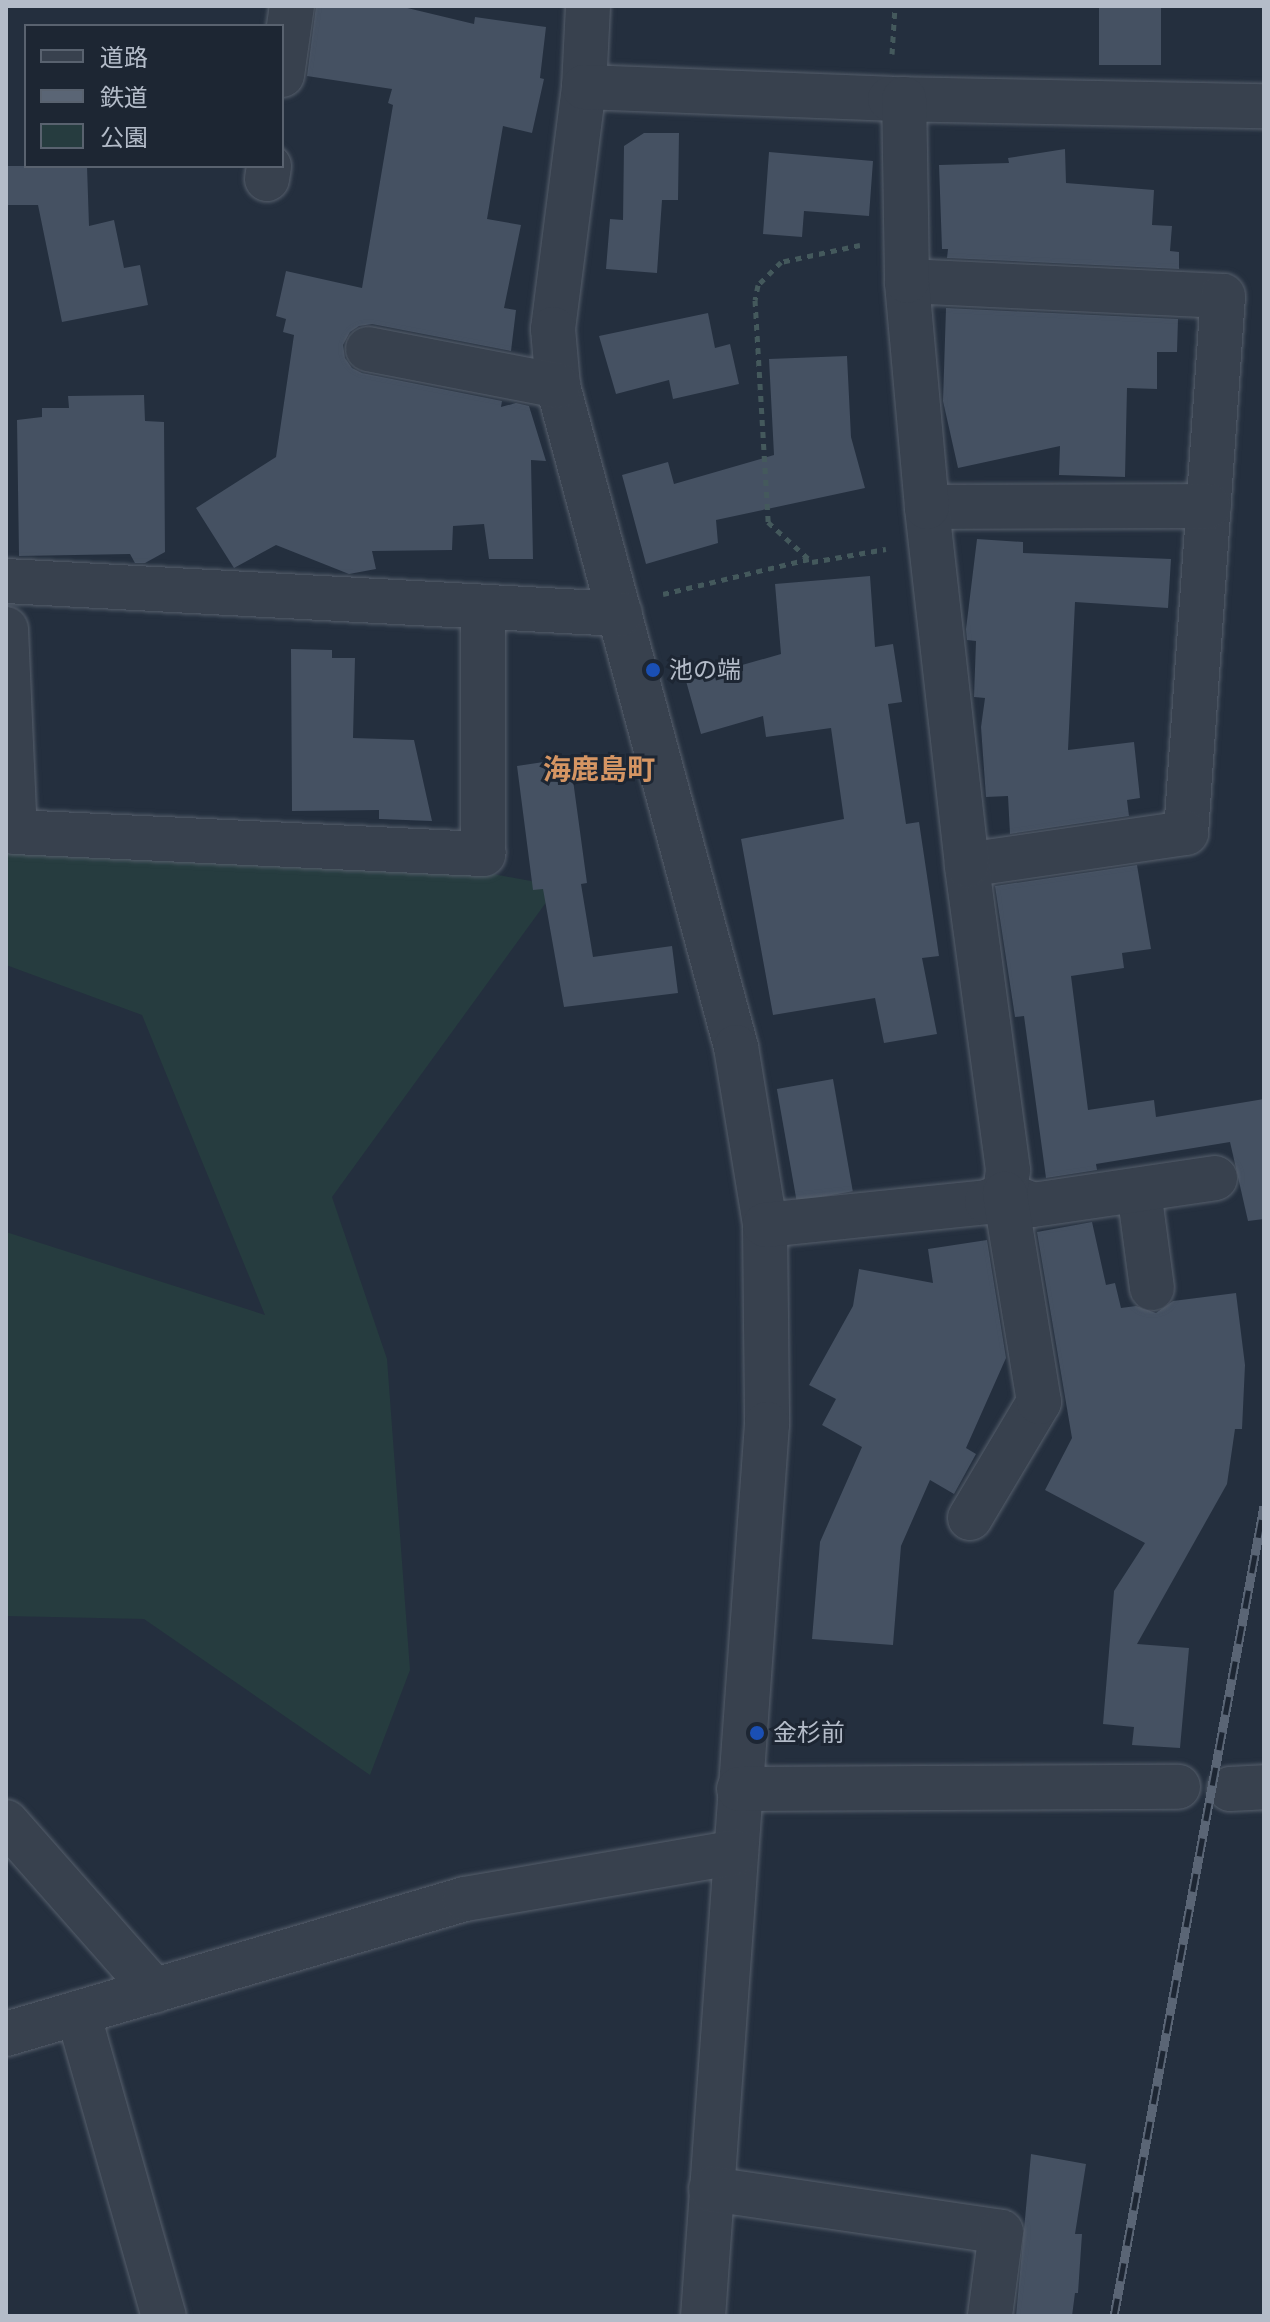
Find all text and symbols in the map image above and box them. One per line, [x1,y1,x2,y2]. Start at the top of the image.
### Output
legend [24,24,284,168]
text: 道路 [100,40,148,75]
text: 鉄道 [100,80,148,115]
text: 公園 [100,120,148,155]
place label: 池の端 [669,656,741,684]
marker: 池の端 [644,661,662,679]
district label: 海鹿島町 [543,753,655,787]
place label: 金杉前 [773,1719,845,1747]
marker: 金杉前 [748,1724,766,1742]

